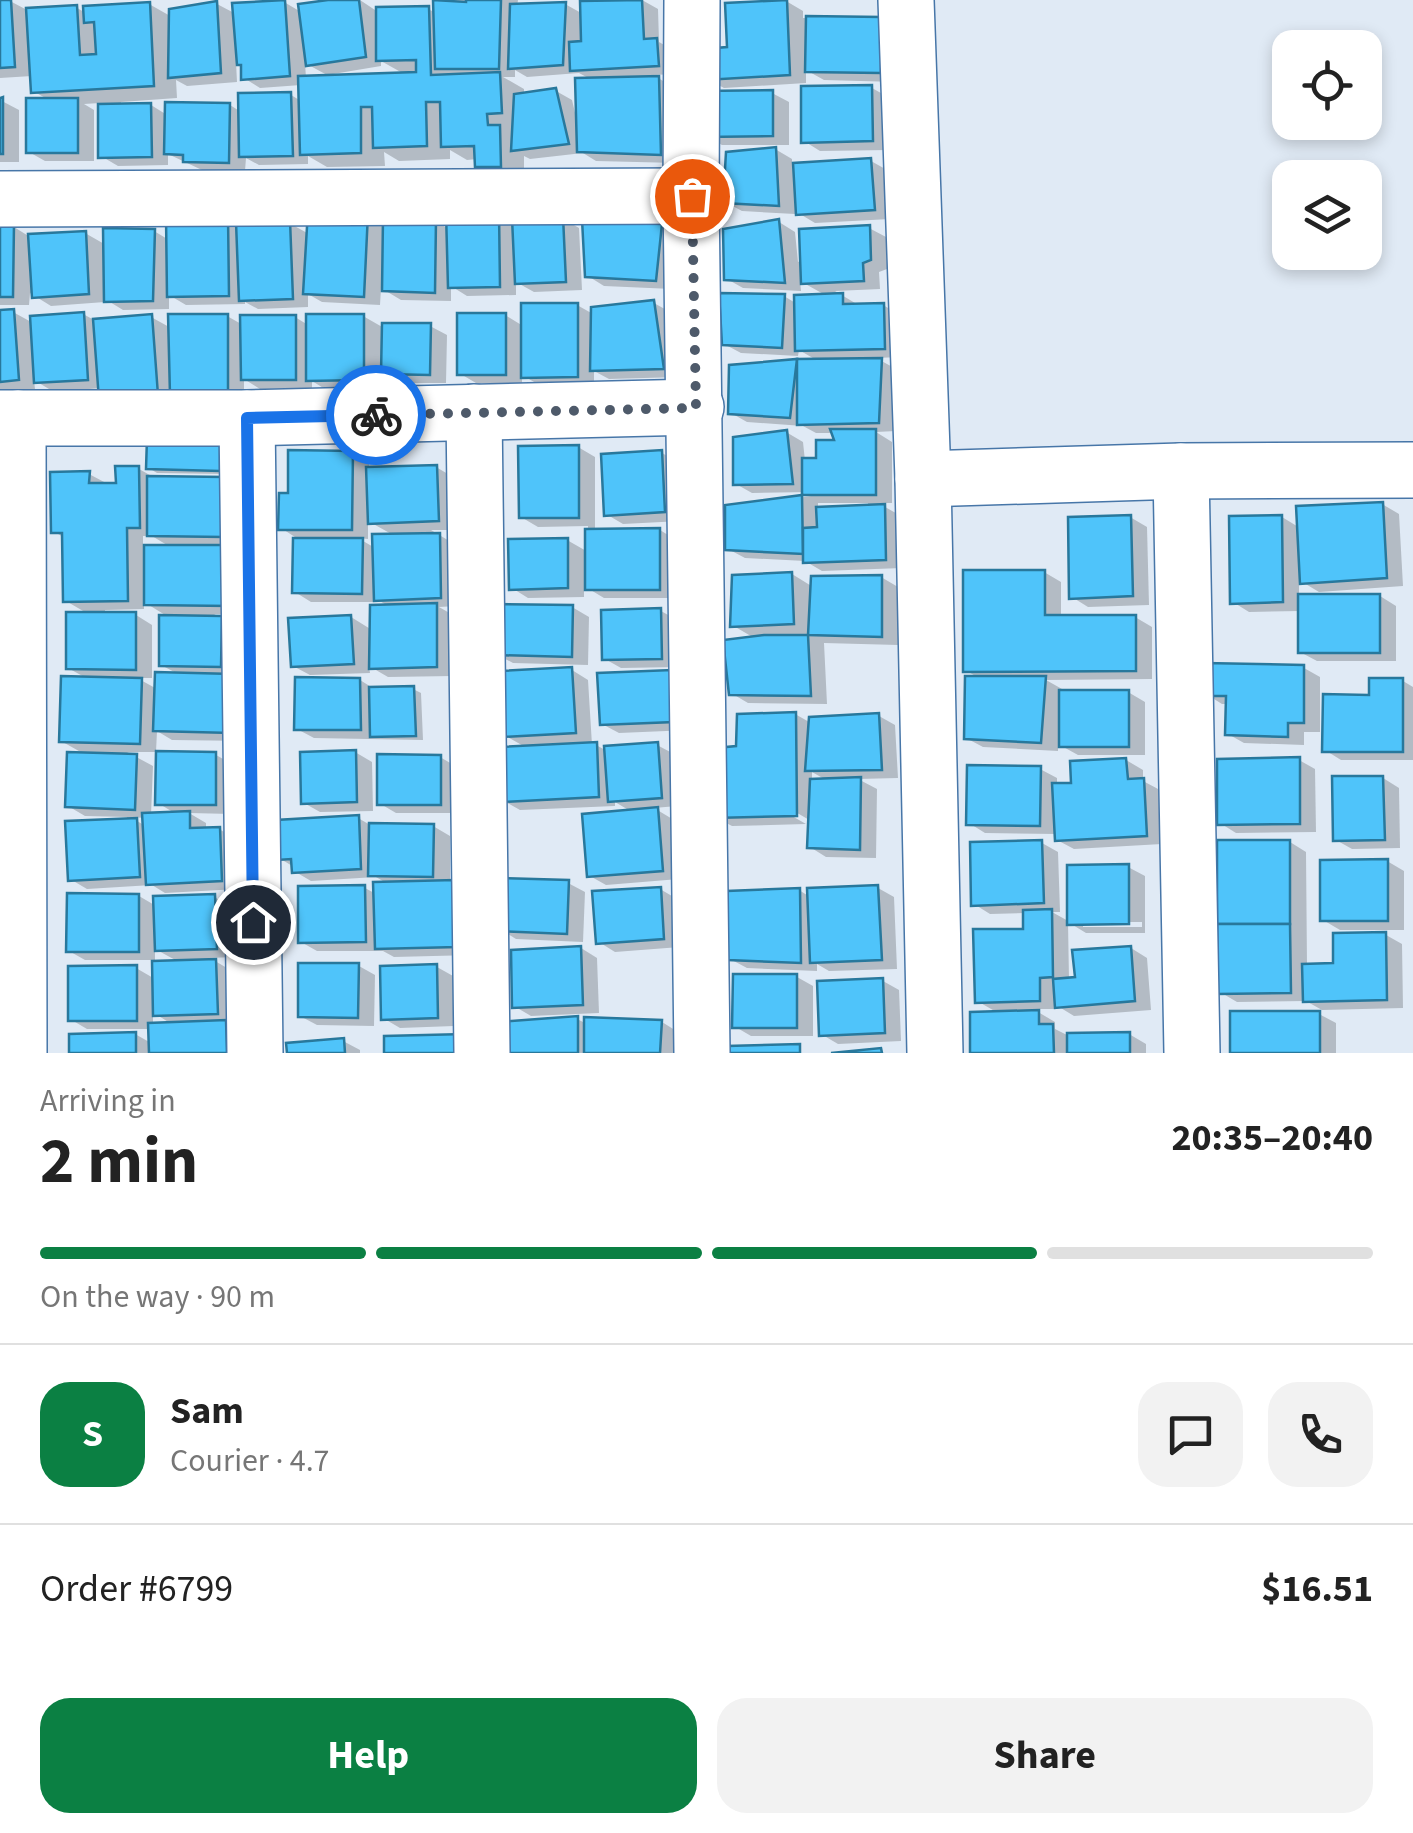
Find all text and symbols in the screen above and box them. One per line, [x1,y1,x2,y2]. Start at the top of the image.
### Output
map controls [1272,30,1382,270]
button: locate [1272,30,1382,140]
pin [650,154,735,239]
button: layers [1272,160,1382,270]
icon: bag [665,169,720,224]
courier [326,365,426,465]
icon: bike [349,388,404,443]
pin [211,880,296,965]
icon: home [226,895,281,950]
text: Arriving in [40,1078,176,1124]
text: 20:35–20:40 [1171,1111,1373,1165]
text: 2 min [40,1115,198,1208]
text: On the way · 90 m [40,1274,275,1320]
button: chat [1138,1382,1243,1487]
button: phone [1268,1382,1373,1487]
text: Sam [170,1384,244,1438]
text: S [82,1407,103,1461]
text: Courier · 4.7 [170,1438,330,1484]
text: Order #6799 [40,1562,233,1616]
text: $16.51 [1261,1562,1373,1616]
button: Help [40,1698,697,1813]
button: Share [717,1698,1373,1813]

